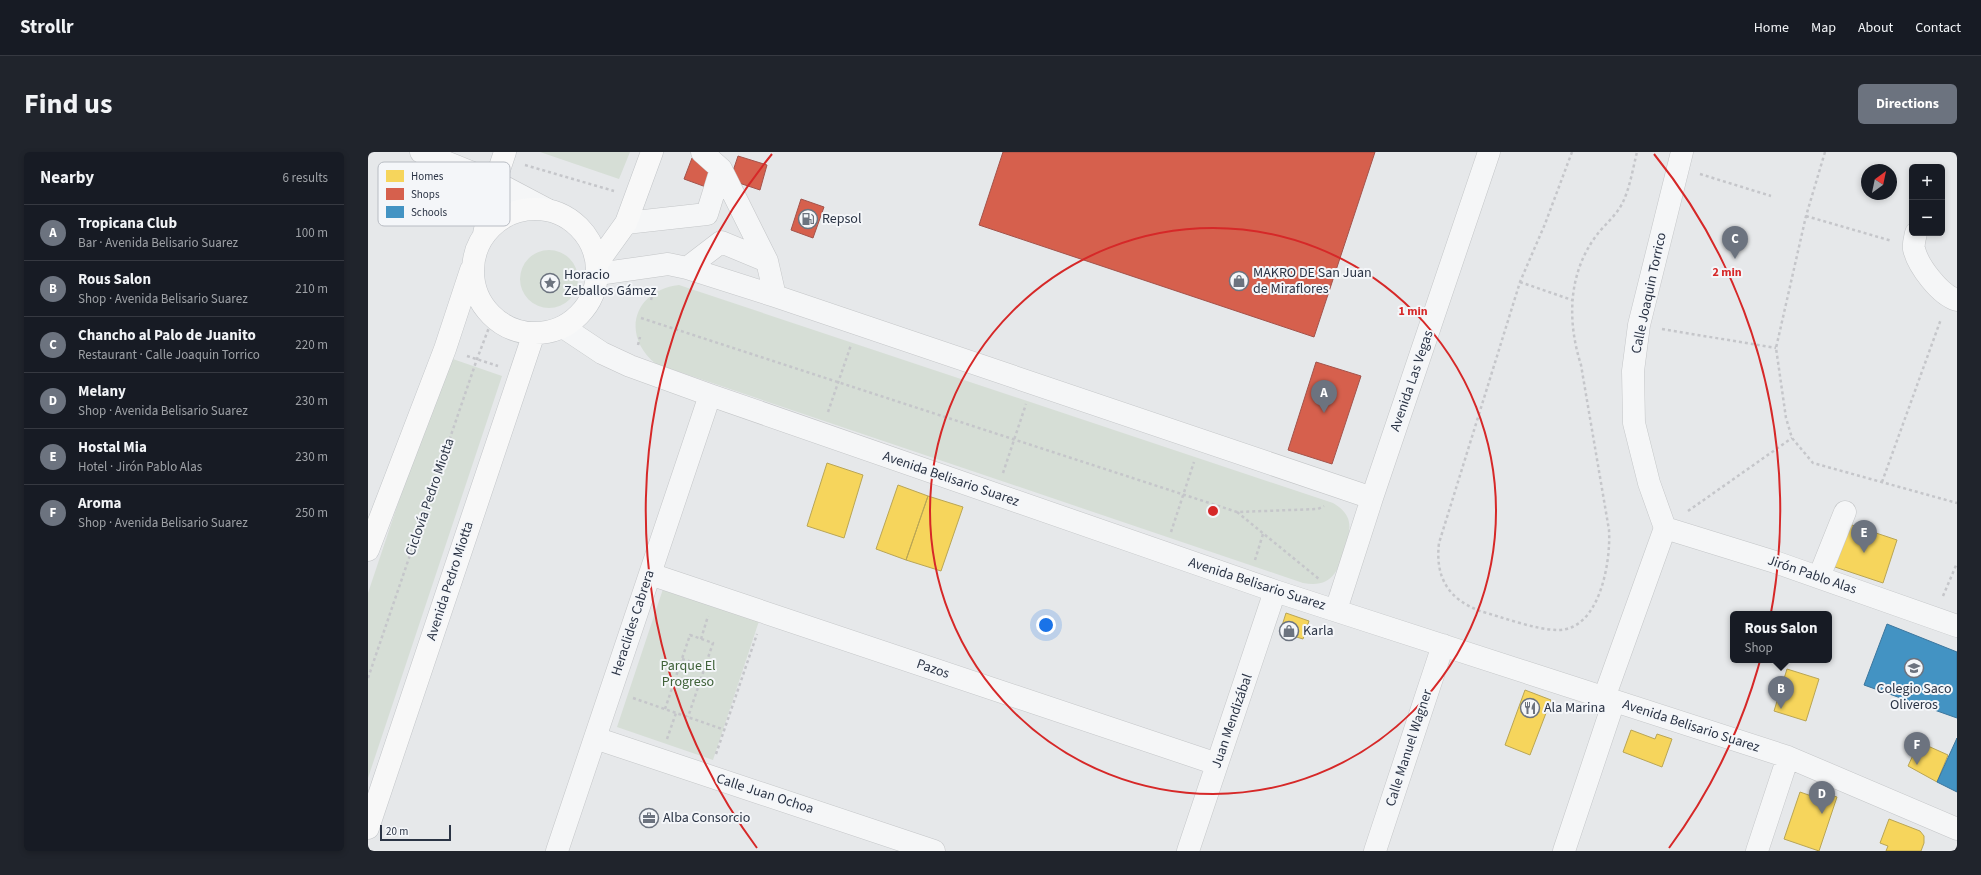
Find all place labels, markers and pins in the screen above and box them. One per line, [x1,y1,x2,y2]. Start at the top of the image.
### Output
fuel station icon: Repsol [797,208,819,230]
place label: Repsol [822,209,862,229]
pin: C [1722,226,1748,259]
place label: MAKRO DE San Juan de Miraflores [1253,263,1372,299]
place label: Horacio Zeballos Gámez [564,265,656,301]
shop icon: MAKRO DE San Juan de Miraflores [1228,270,1250,292]
place icon: Horacio Zeballos Gámez [539,272,561,294]
pin: A [1311,380,1337,413]
centre of rings [1206,504,1220,518]
pin: E [1851,520,1877,553]
shop icon: Karla [1278,620,1300,642]
place label: Karla [1303,621,1334,641]
school or university icon: Colegio Saco Oliveros [1903,657,1925,679]
pin: B [1768,676,1794,709]
place label: Colegio Saco Oliveros [1876,679,1952,715]
restaurant icon: Ala Marina [1519,697,1541,719]
place label: Ala Marina [1544,698,1605,718]
pin: F [1904,732,1930,765]
pin: D [1809,781,1835,814]
office icon: Alba Consorcio [638,807,660,829]
place label: Alba Consorcio [663,808,750,828]

